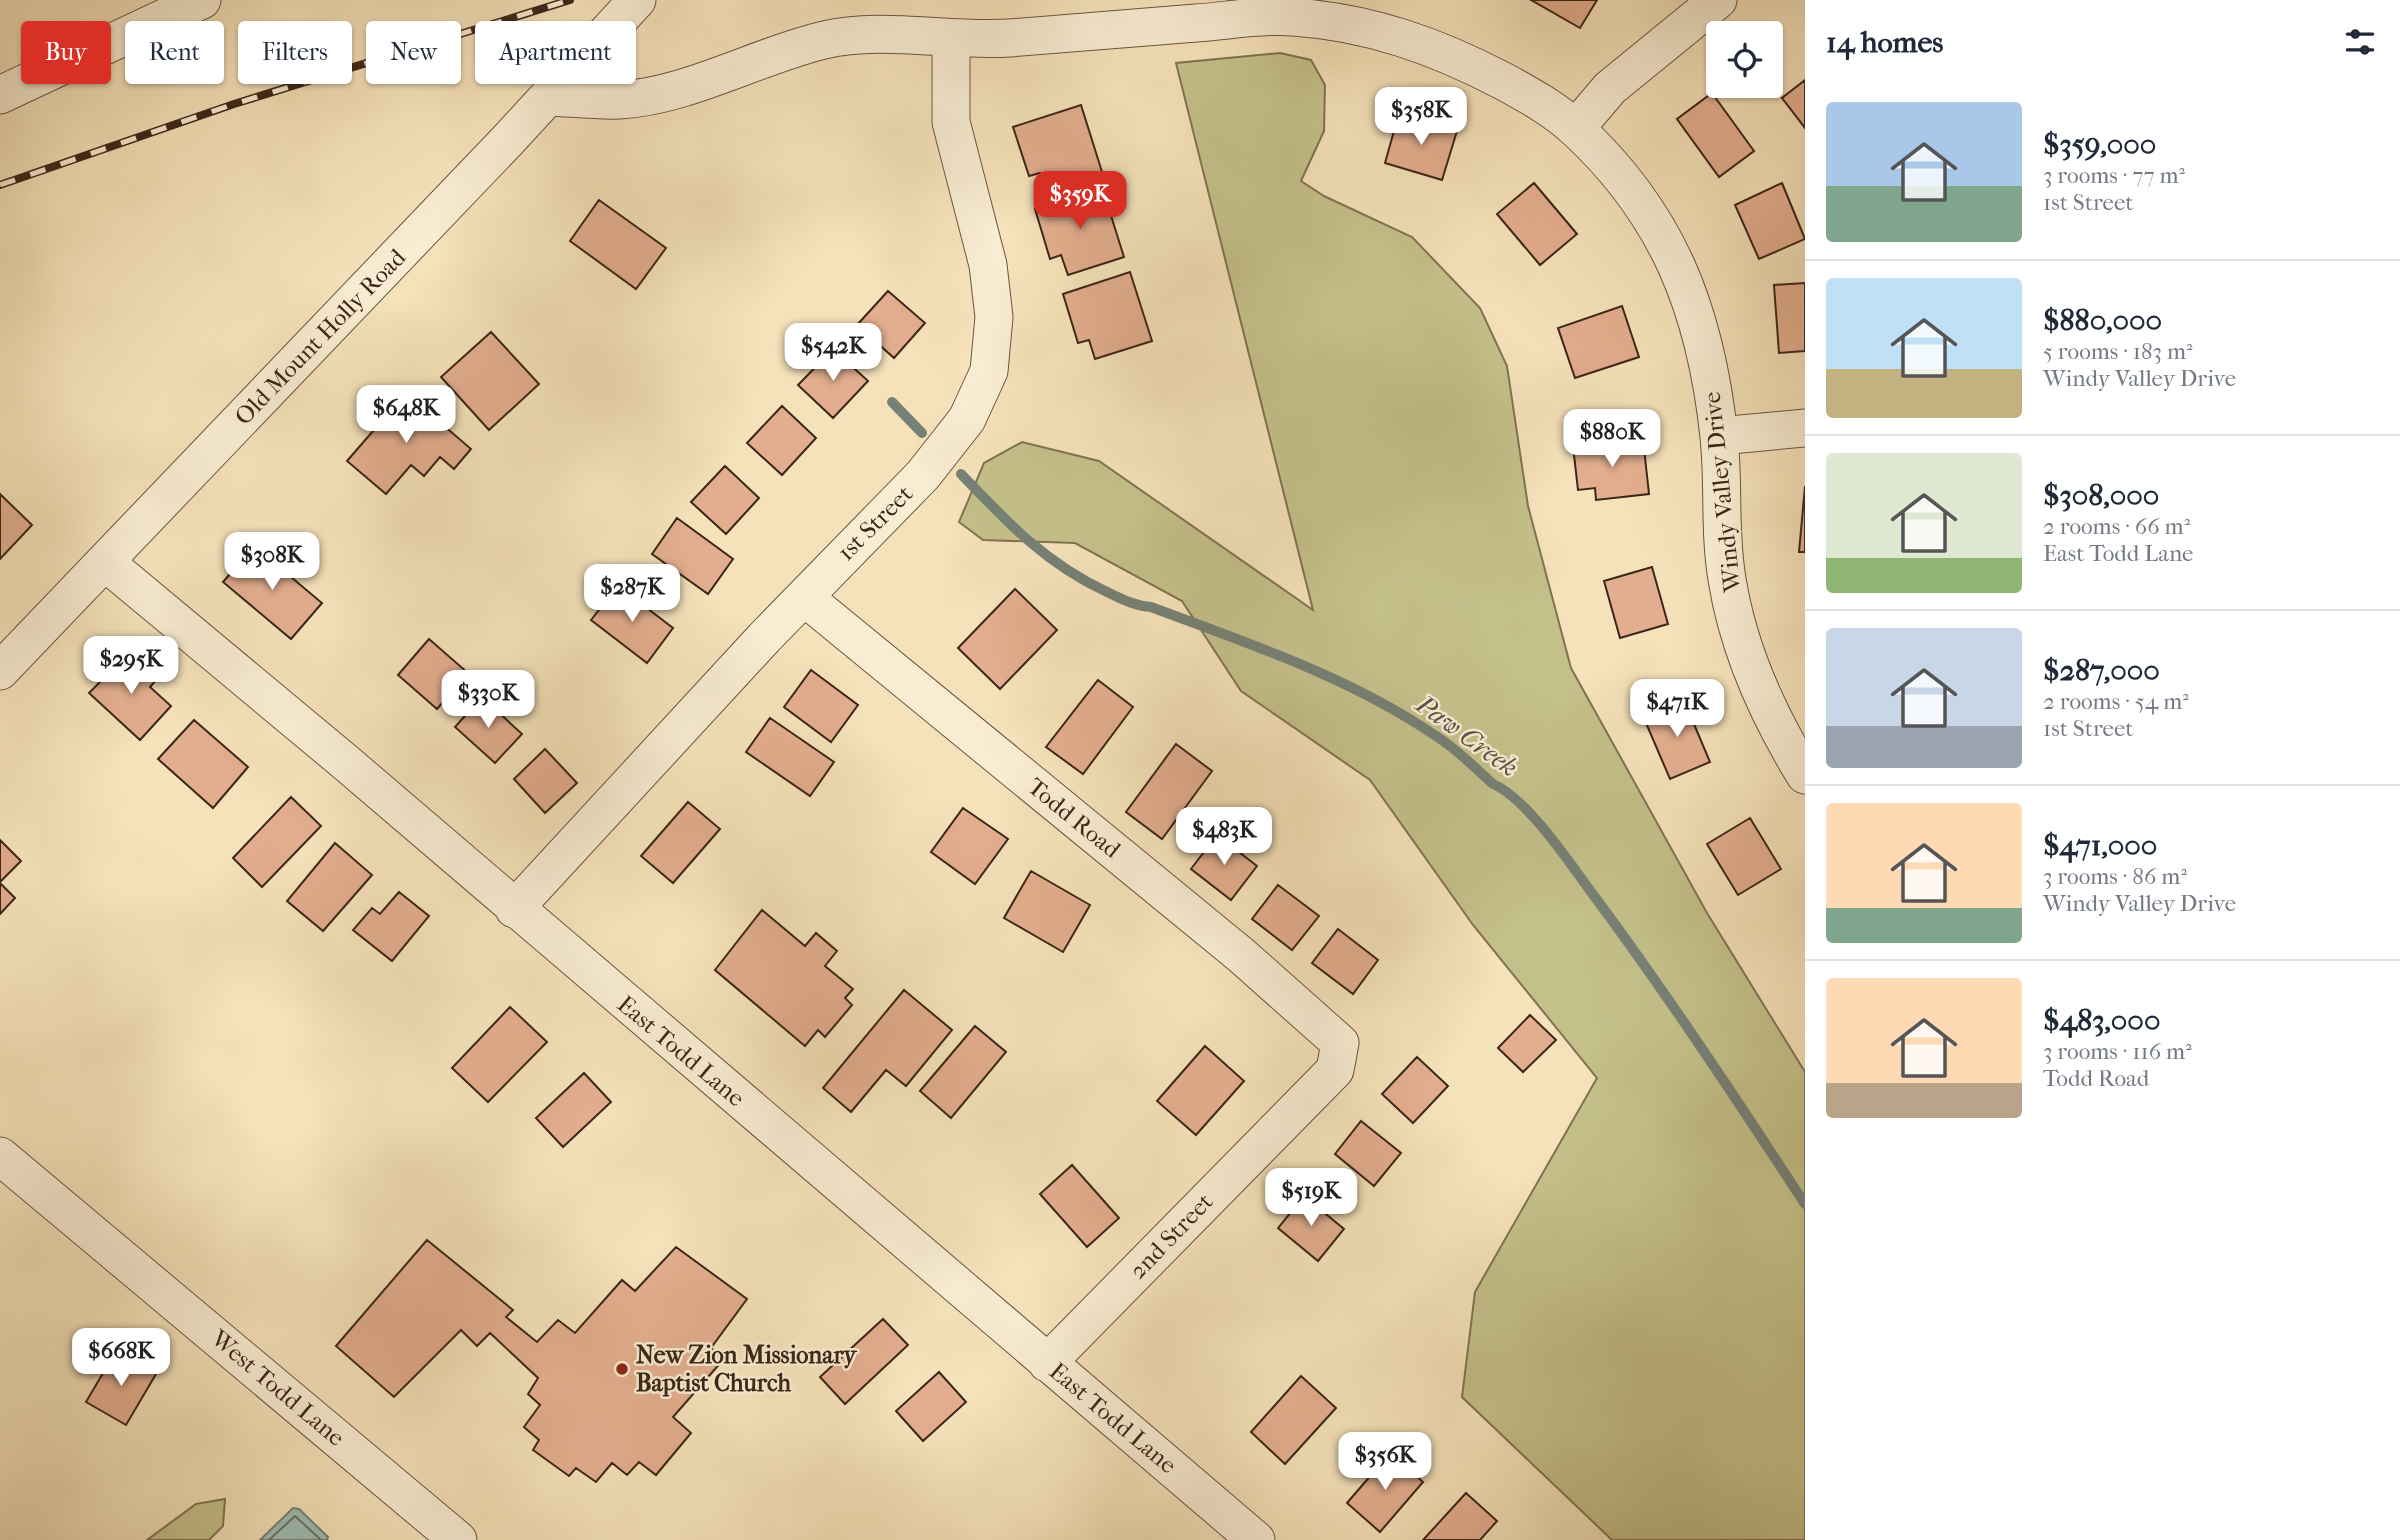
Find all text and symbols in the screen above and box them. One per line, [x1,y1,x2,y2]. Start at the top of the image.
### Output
chip: Buy [21,21,111,84]
chip: Rent [125,21,224,84]
chip: Filters [238,21,352,84]
chip: New [366,21,461,84]
chip: Apartment [475,21,636,84]
map controls [1706,21,1783,98]
button: locate [1706,21,1783,98]
icon: filters [2341,23,2379,61]
text: 14 homes [1826,25,1943,60]
pin: $358K [1372,88,1470,147]
text: $358K [1391,96,1451,123]
text: $359,000 [2043,127,2156,162]
icon: home [1882,130,1966,214]
text: 3 rooms · 77 m² [2043,162,2185,189]
pin: $359K [1031,172,1129,231]
text: $359K [1050,180,1110,207]
text: 1st Street [2043,189,2134,216]
street label: Old Mount Holly Road [229,243,412,431]
text: $880,000 [2043,303,2162,338]
icon: home [1882,306,1966,390]
pin: $542K [784,324,882,383]
text: $542K [801,332,865,359]
text: 5 rooms · 183 m² [2043,338,2193,365]
text: Windy Valley Drive [2043,365,2236,392]
pin: $648K [357,386,455,445]
street label: Windy Valley Drive [1698,390,1747,595]
text: $648K [373,394,439,421]
pin: $880K [1563,410,1661,469]
text: $880K [1579,418,1645,445]
text: $308,000 [2043,478,2159,513]
street label: 1st Street [832,479,919,566]
icon: home [1882,481,1966,565]
text: 2 rooms · 66 m² [2043,513,2190,540]
pin: $308K [223,532,321,592]
text: East Todd Lane [2043,540,2194,567]
text: $308K [240,541,304,568]
pin: $287K [583,564,681,624]
text: $287K [600,573,664,600]
pin: $295K [82,636,180,696]
text: $295K [99,645,163,672]
text: $287,000 [2043,653,2160,688]
icon: home [1882,656,1966,740]
pin: $330K [439,670,537,730]
text: $330K [458,679,518,706]
pin: $471K [1628,680,1726,739]
water label: Paw Creek [1409,688,1524,783]
text: $471K [1646,688,1708,715]
text: 2 rooms · 54 m² [2043,688,2189,715]
text: 1st Street [2043,715,2134,742]
street label: Todd Road [1022,772,1127,864]
pin: $483K [1175,808,1273,867]
text: $483K [1192,816,1256,843]
text: $471,000 [2043,828,2157,863]
icon: home [1882,831,1966,915]
text: 3 rooms · 86 m² [2043,863,2187,890]
text: Windy Valley Drive [2043,890,2236,917]
street label: East Todd Lane [612,990,750,1112]
text: $483,000 [2043,1003,2160,1038]
icon: home [1882,1006,1966,1090]
text: 3 rooms · 116 m² [2043,1038,2192,1065]
text: Todd Road [2043,1065,2149,1092]
pin: $519K [1262,1168,1360,1228]
text: $519K [1281,1177,1341,1204]
street label: 2nd Street [1124,1187,1219,1284]
street label: West Todd Lane [205,1324,350,1452]
pin: $668K [72,1328,170,1388]
text: $668K [88,1337,154,1364]
place label: New Zion Missionary Baptist Church [636,1341,858,1397]
street label: East Todd Lane [1044,1357,1182,1479]
marker: New Zion Missionary Baptist Church [614,1361,630,1377]
pin: $356K [1336,1432,1434,1492]
text: $356K [1354,1441,1416,1468]

